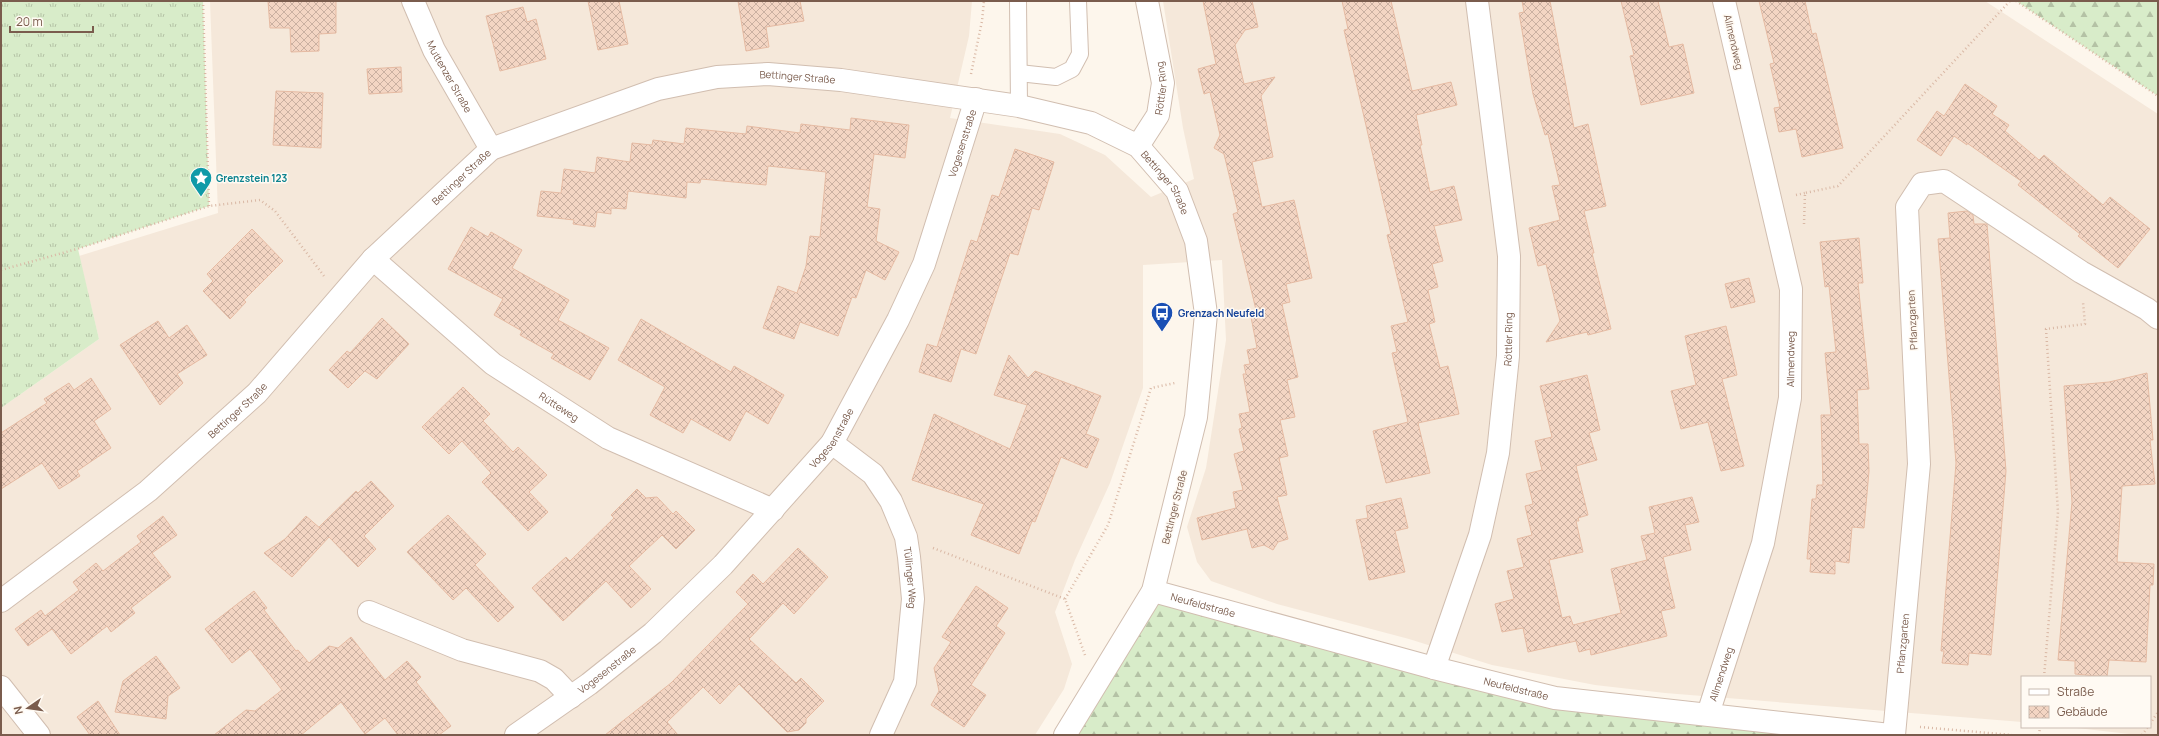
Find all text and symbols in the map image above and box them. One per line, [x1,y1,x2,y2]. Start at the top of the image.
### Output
scale bar [10,8,93,34]
text: 20 m [16,13,43,30]
street label: Allmendweg [1721,13,1747,71]
street label: Muttenzer Straße [424,38,476,115]
street label: Röttler Ring [1151,60,1170,116]
street label: Bettinger Straße [759,67,836,87]
street label: Vogesenstraße [945,108,979,179]
street label: Bettinger Straße [429,146,494,208]
street label: Bettinger Straße [1138,147,1192,217]
place icon: Grenzstein 123 [188,165,214,198]
place label: Grenzstein 123 [216,171,288,185]
street label: Pflanzgarten [1903,290,1921,350]
bus stop icon: Grenzach Neufeld [1149,300,1175,333]
place label: Grenzach Neufeld [1178,306,1264,320]
street label: Röttler Ring [1500,312,1515,367]
street label: Allmendweg [1783,331,1798,387]
street label: Bettinger Straße [205,379,270,441]
street label: Rütteweg [537,389,582,425]
street label: Vogesenstraße [806,405,857,471]
street label: Bettinger Straße [1158,468,1190,546]
street label: Tüllinger Weg [901,546,920,610]
street label: Neufeldstraße [1169,589,1237,620]
street label: Pflanzgarten [1893,613,1912,674]
street label: Vogesenstraße [575,642,639,697]
street label: Allmendweg [1706,645,1736,703]
street label: Neufeldstraße [1482,674,1550,703]
legend [2021,676,2151,728]
text: Straße [2057,683,2094,700]
north arrow [8,688,48,728]
text: Gebäude [2057,703,2108,720]
text: N [10,705,26,716]

